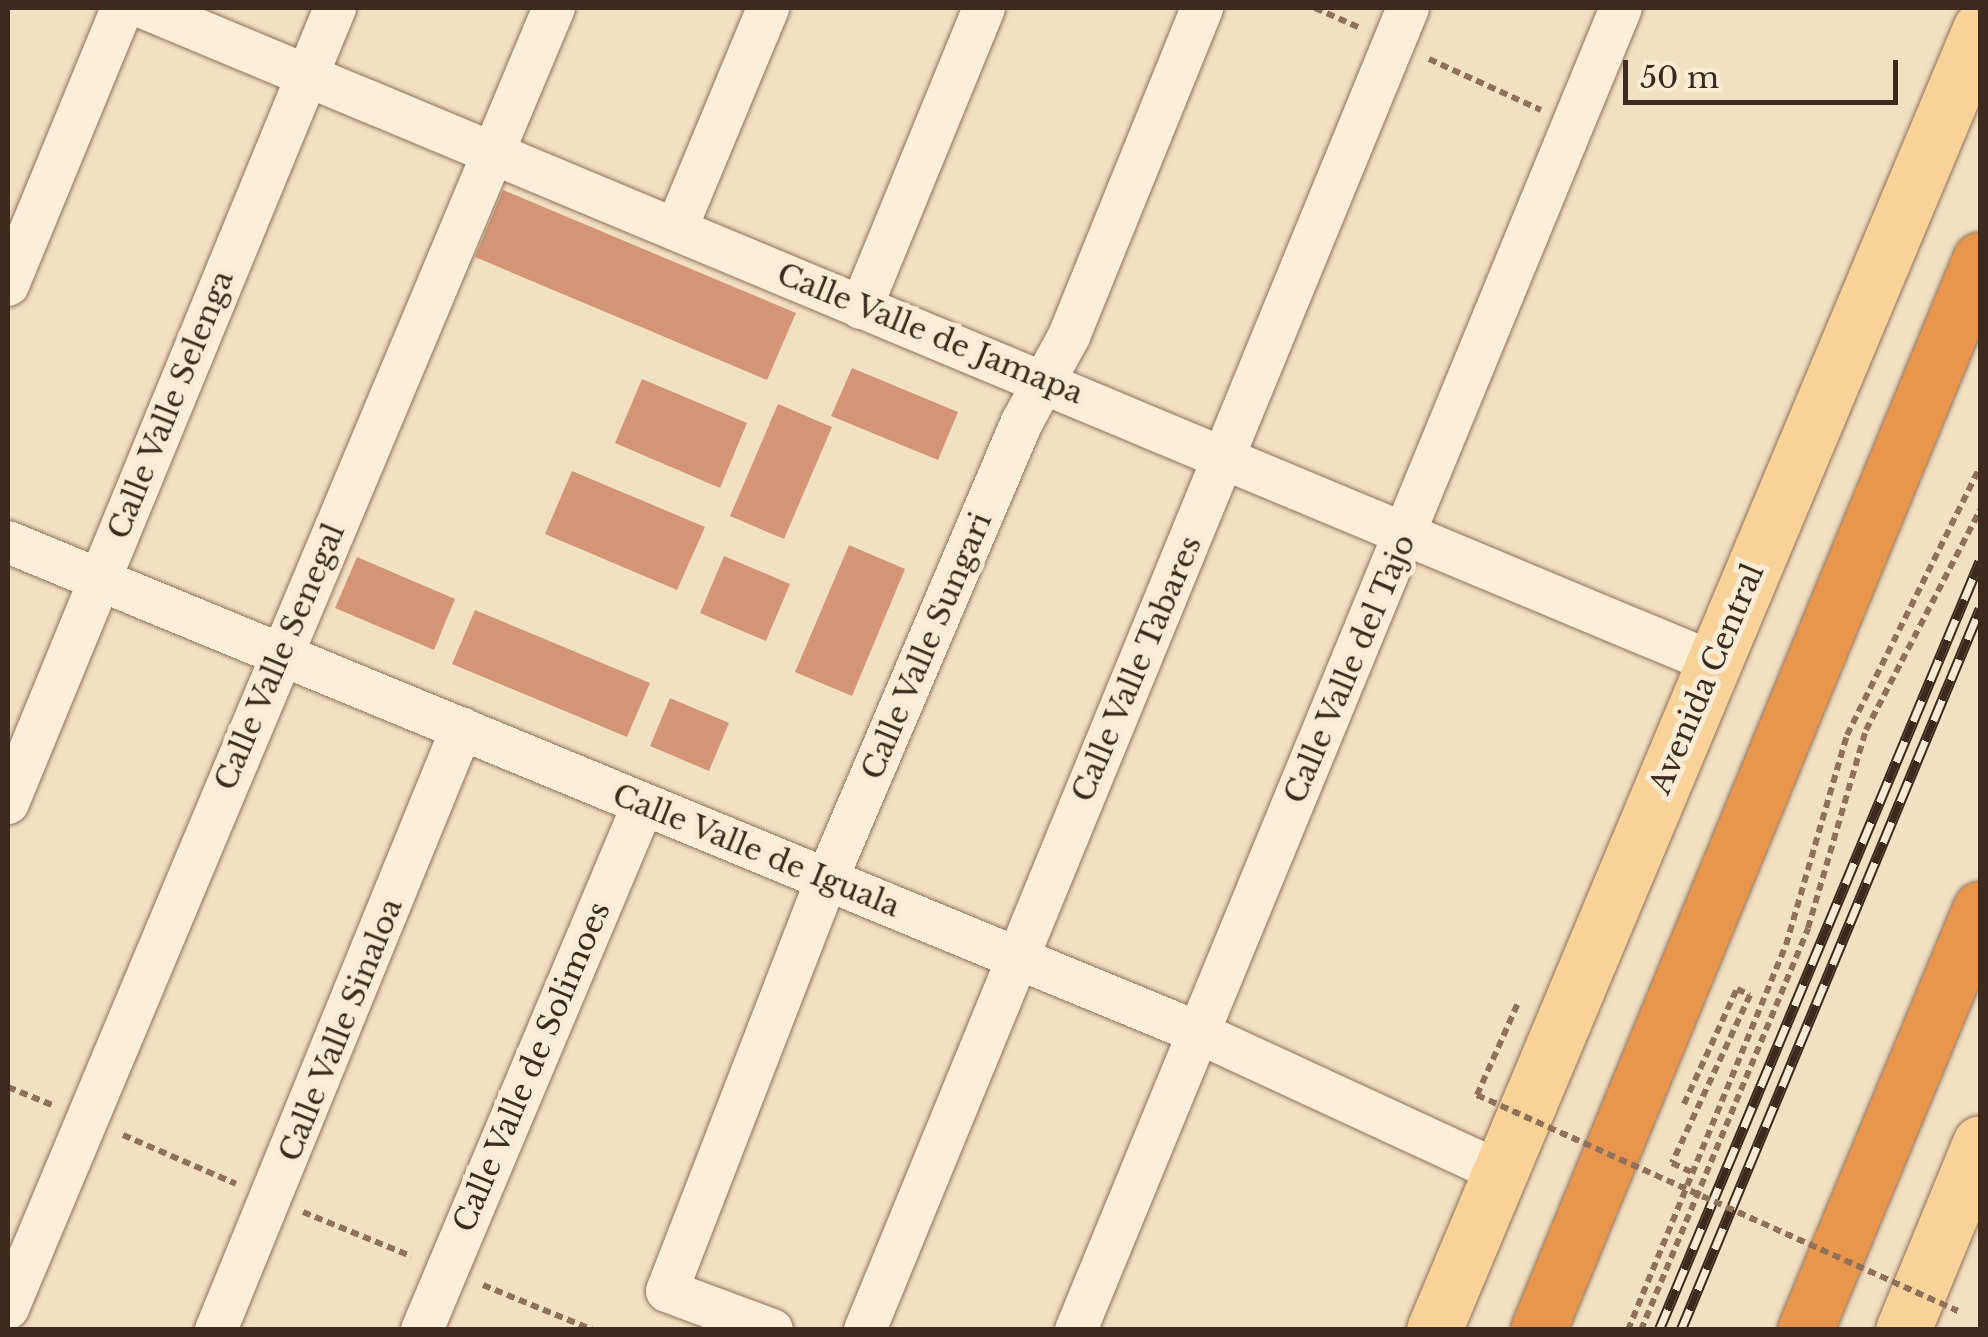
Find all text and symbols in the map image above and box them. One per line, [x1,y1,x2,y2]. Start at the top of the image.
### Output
scale bar [1628,40,1903,102]
text: 50 m [1640,59,1719,96]
street label: Calle Valle de Jamapa [771,256,1089,412]
street label: Calle Valle Selenga [100,265,242,545]
street label: Calle Valle Sungari [854,506,1000,786]
street label: Calle Valle Senegal [207,518,353,796]
street label: Calle Valle del Tajo [1277,528,1423,810]
street label: Calle Valle Tabares [1064,530,1210,808]
street label: Avenida Central [1642,558,1772,800]
street label: Calle Valle de Iguala [607,777,905,925]
street label: Calle Valle Sinaloa [272,893,410,1167]
street label: Calle Valle de Solimoes [446,896,618,1238]

